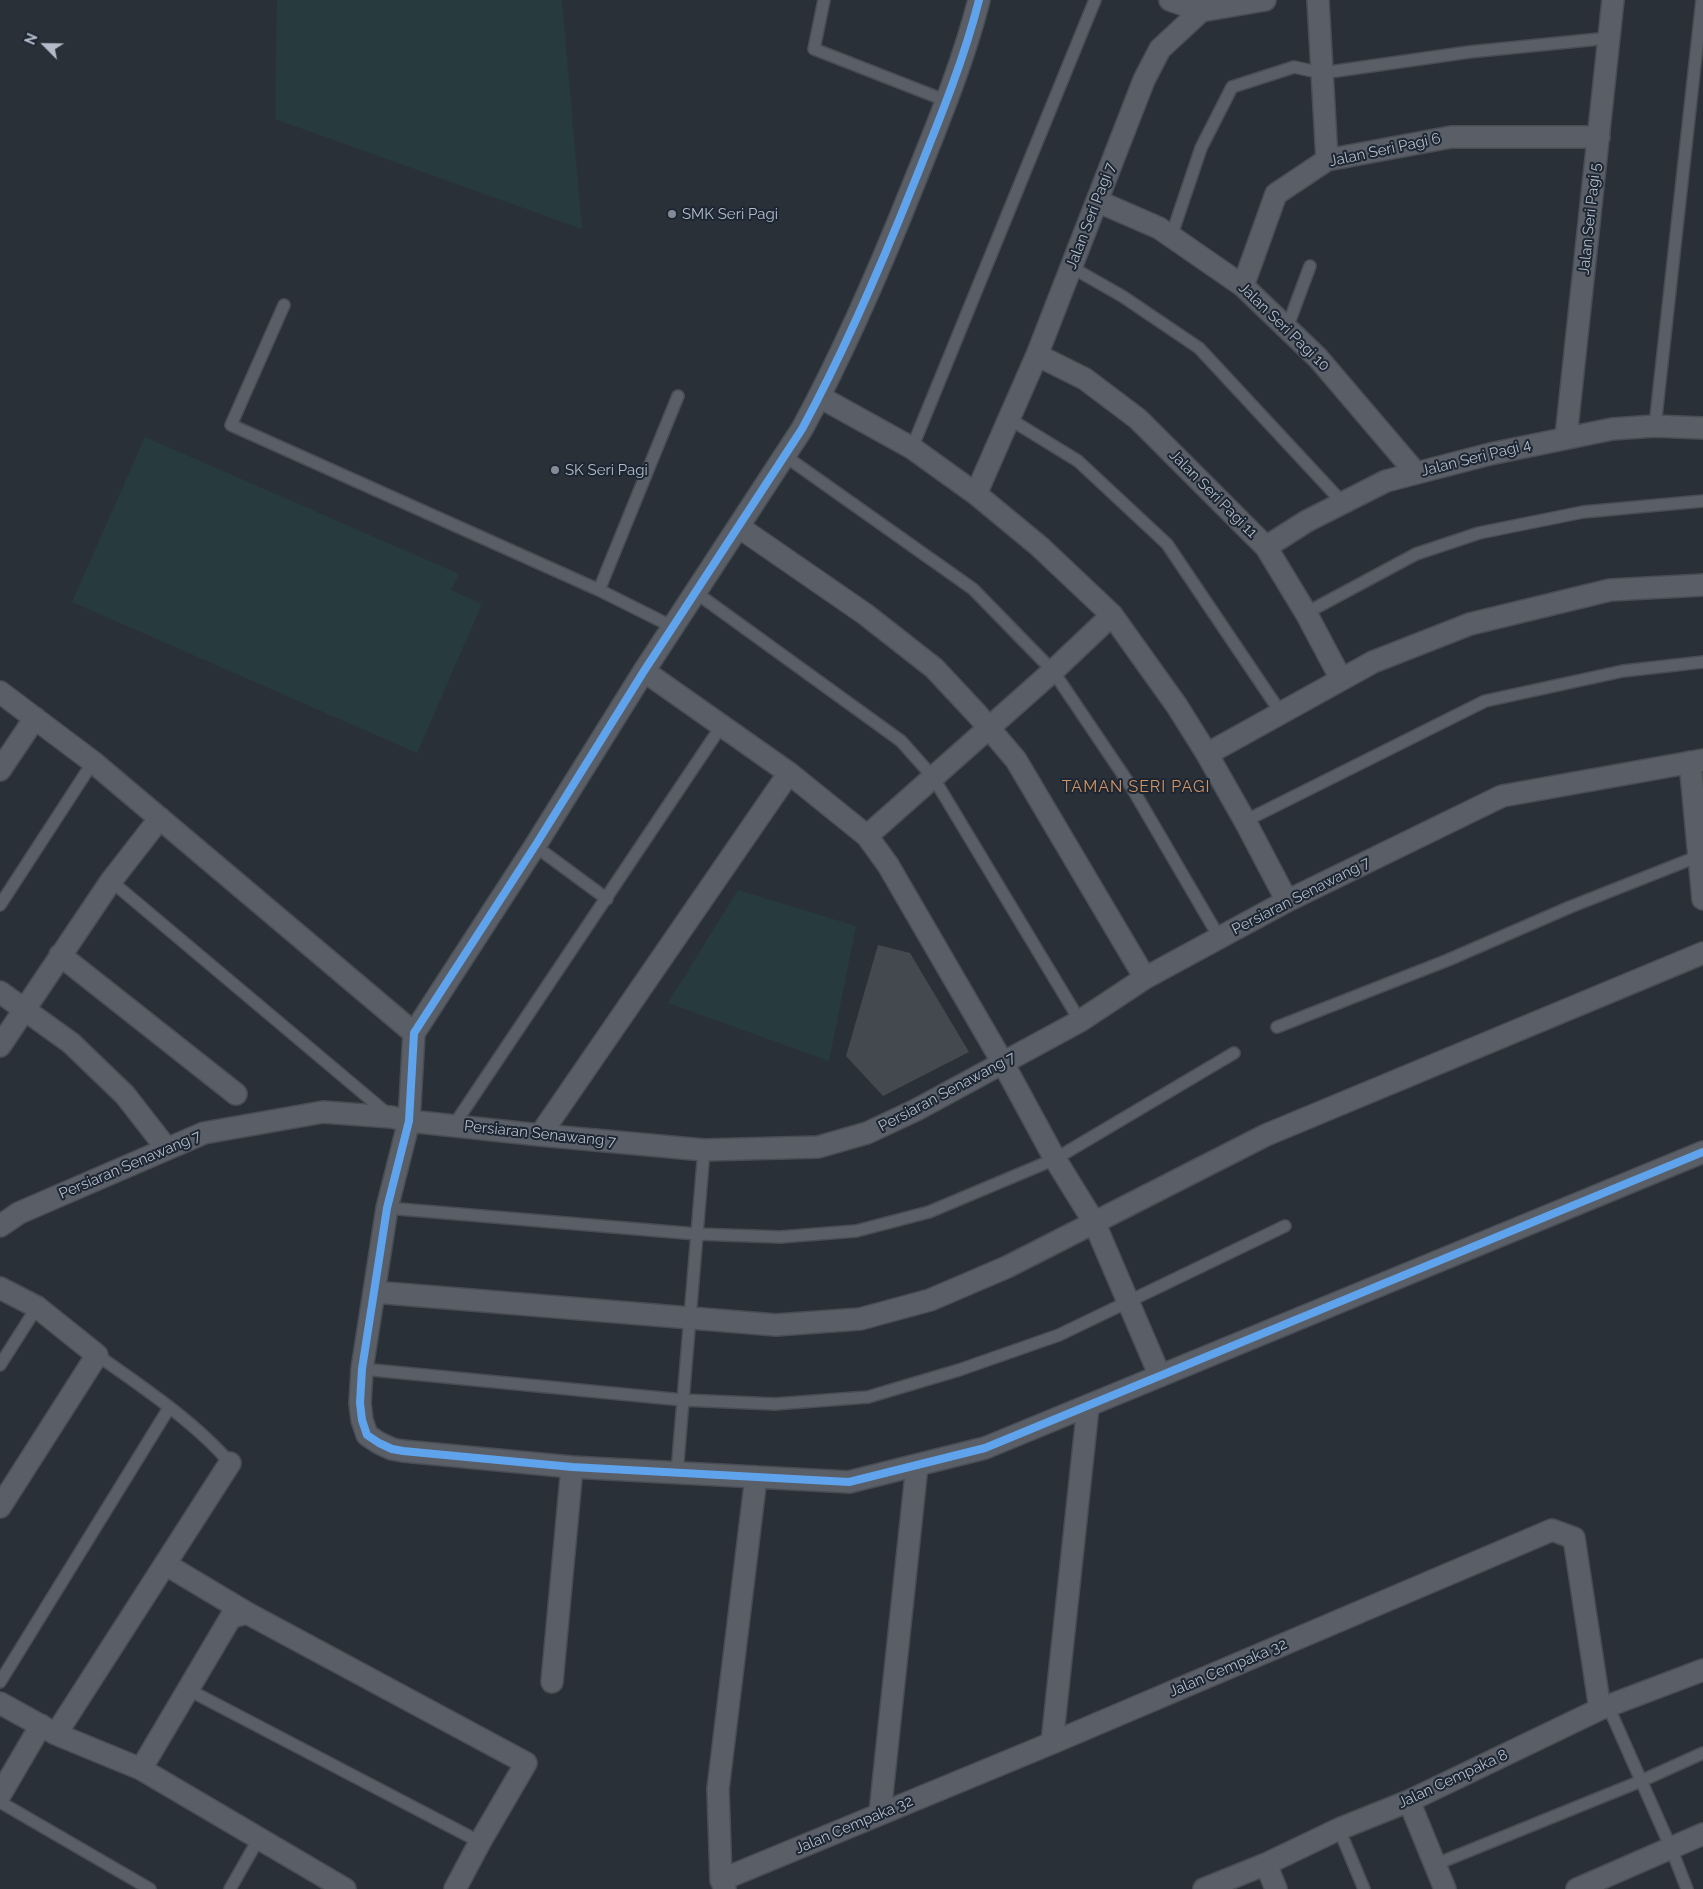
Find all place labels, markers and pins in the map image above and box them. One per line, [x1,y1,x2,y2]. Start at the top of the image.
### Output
place label: SMK Seri Pagi [682,205,778,223]
marker: SMK Seri Pagi [666,208,678,220]
place label: SK Seri Pagi [565,461,648,479]
marker: SK Seri Pagi [549,464,561,476]

